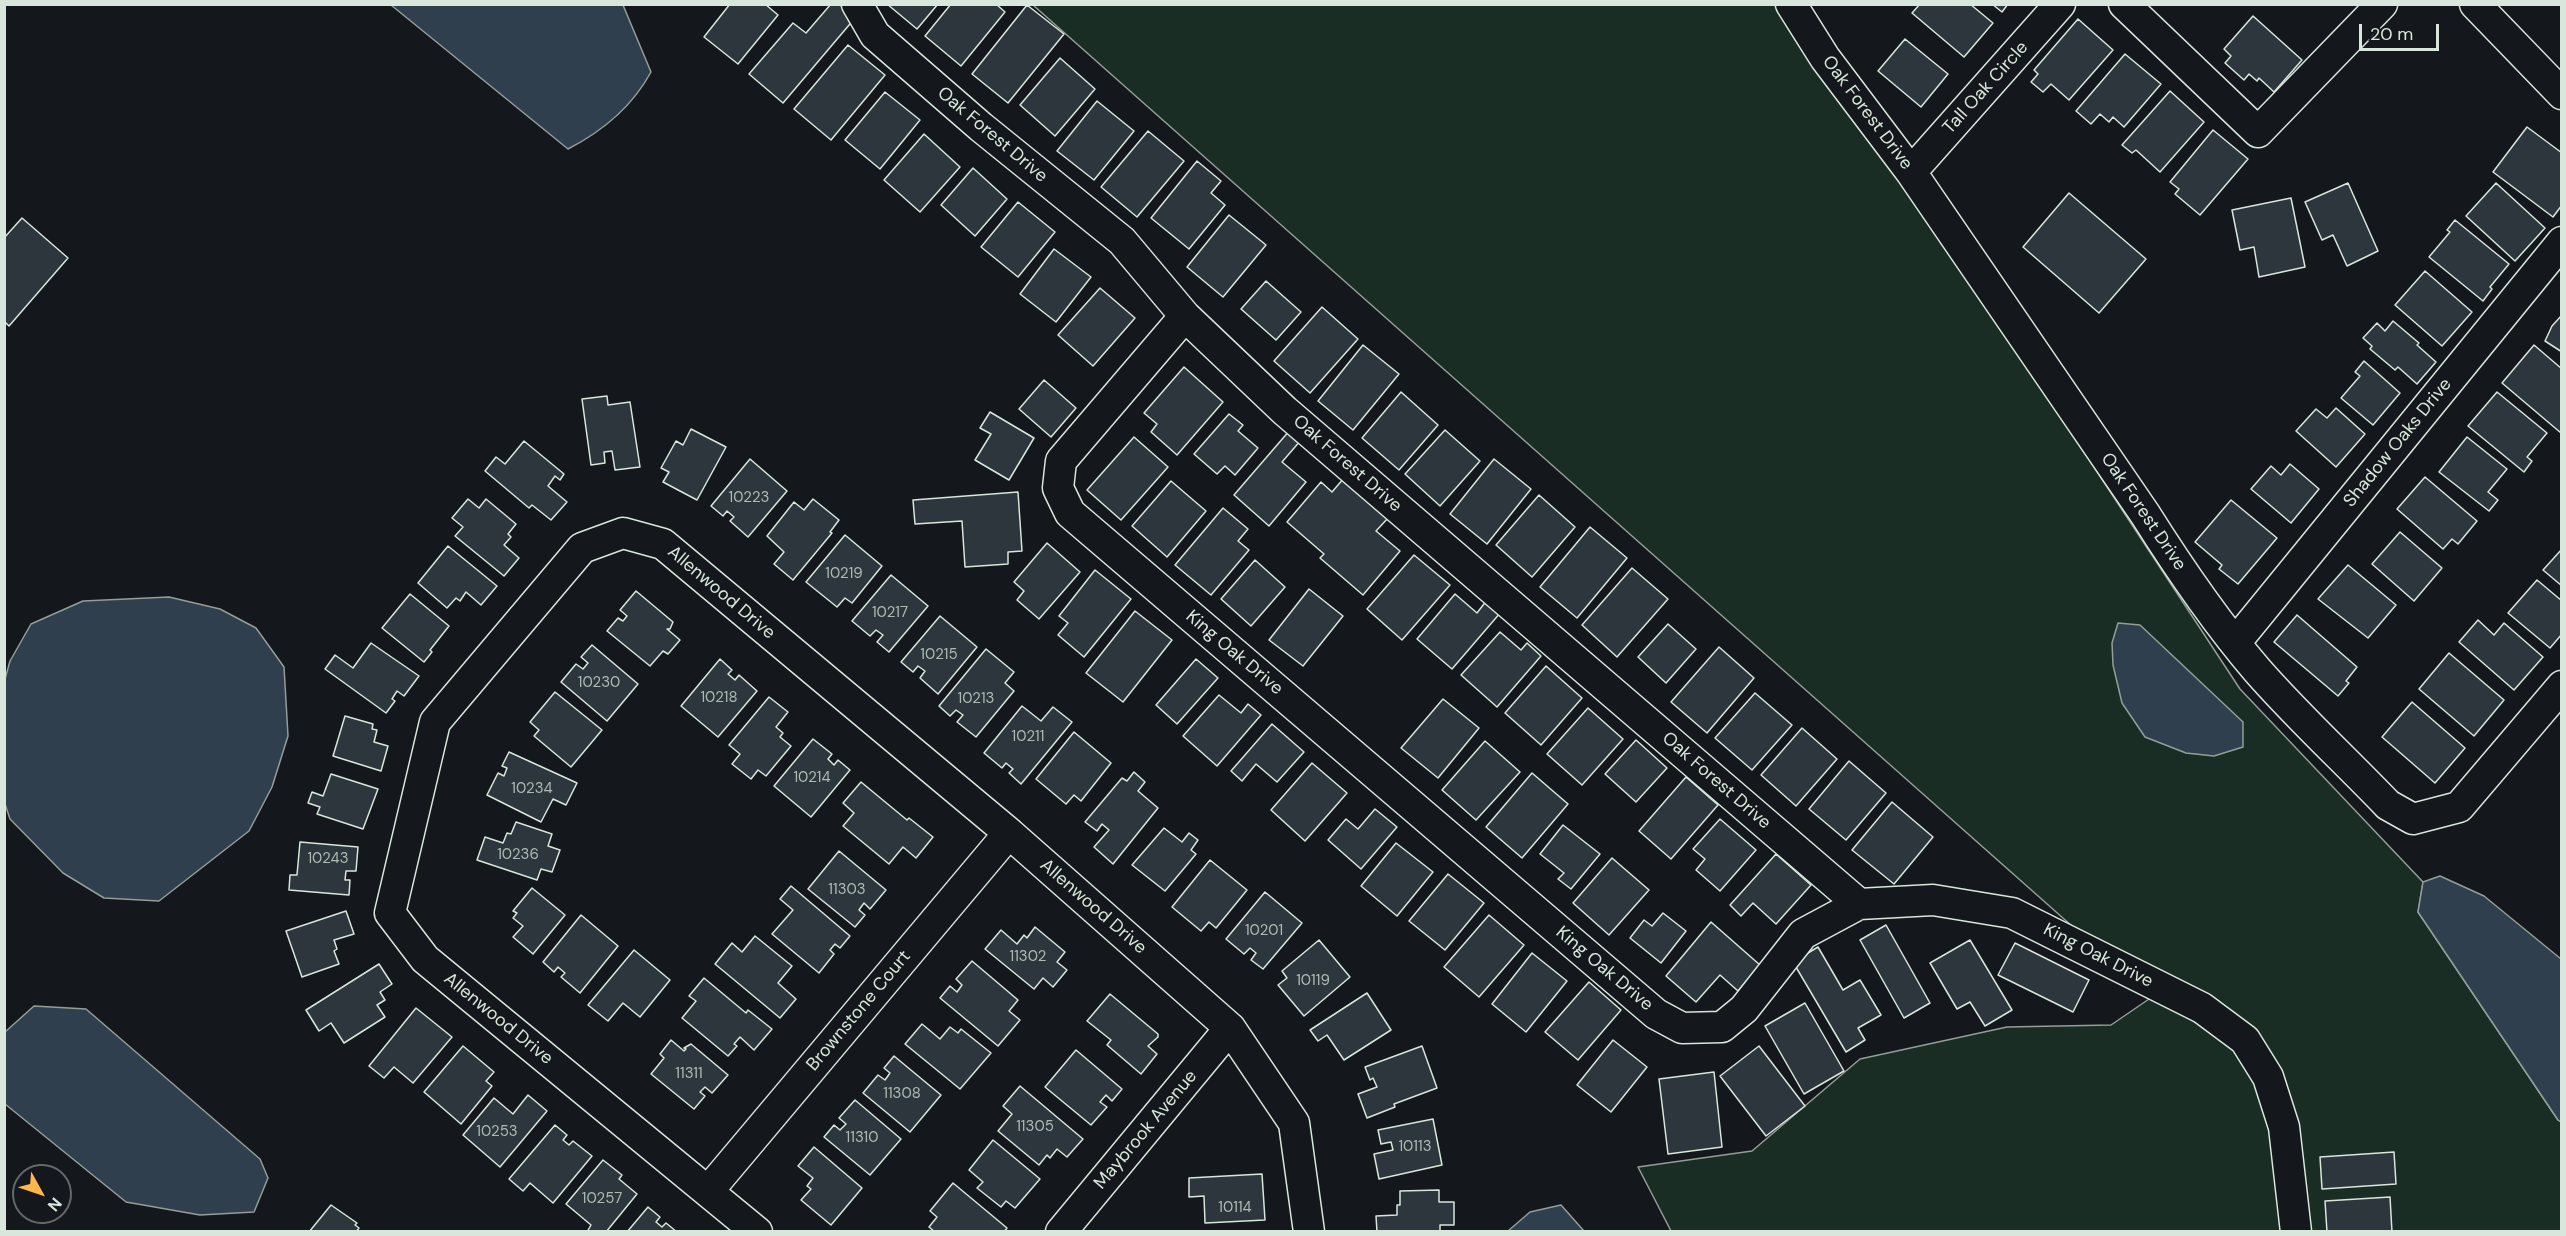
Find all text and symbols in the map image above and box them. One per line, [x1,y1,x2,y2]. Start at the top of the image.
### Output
scale bar [2362,12,2442,50]
text: 20 m [2370,22,2413,46]
street label: Tall Oak Circle [1939,37,2033,139]
street label: Oak Forest Drive [1817,52,1917,174]
street label: Oak Forest Drive [933,83,1051,187]
street label: Shadow Oaks Drive [2339,374,2457,512]
street label: Oak Forest Drive [1288,411,1406,517]
street label: Oak Forest Drive [2096,449,2190,575]
house number: 10223 [729,489,769,507]
street label: Allenwood Drive [663,542,779,644]
house number: 10219 [825,565,863,583]
house number: 10217 [872,604,908,622]
street label: King Oak Drive [1181,606,1287,700]
house number: 10215 [920,646,958,664]
house number: 10230 [578,674,620,692]
house number: 10218 [700,689,738,707]
house number: 10213 [958,690,994,708]
house number: 10211 [1012,728,1044,746]
street label: Oak Forest Drive [1657,728,1775,834]
house number: 10214 [793,769,831,787]
house number: 10234 [511,780,553,798]
house number: 10236 [497,846,539,864]
house number: 10243 [307,850,349,868]
street label: Allenwood Drive [1035,855,1151,959]
house number: 11303 [828,881,866,899]
street label: King Oak Drive [2040,919,2156,993]
house number: 10201 [1245,922,1283,940]
street label: King Oak Drive [1551,922,1657,1016]
street label: Brownstone Court [802,946,916,1076]
house number: 11302 [1010,948,1046,966]
street label: Allenwood Drive [439,968,557,1070]
house number: 10119 [1296,972,1330,990]
house number: 11311 [675,1065,703,1083]
street label: Maybrook Avenue [1090,1066,1202,1194]
house number: 11308 [883,1085,921,1103]
house number: 11305 [1016,1118,1054,1136]
house number: 10253 [476,1123,518,1141]
house number: 11310 [846,1129,878,1147]
house number: 10113 [1398,1138,1432,1156]
north arrow [12,1164,72,1224]
house number: 10257 [582,1190,622,1208]
text: N [43,1193,66,1216]
house number: 10114 [1218,1199,1252,1217]

